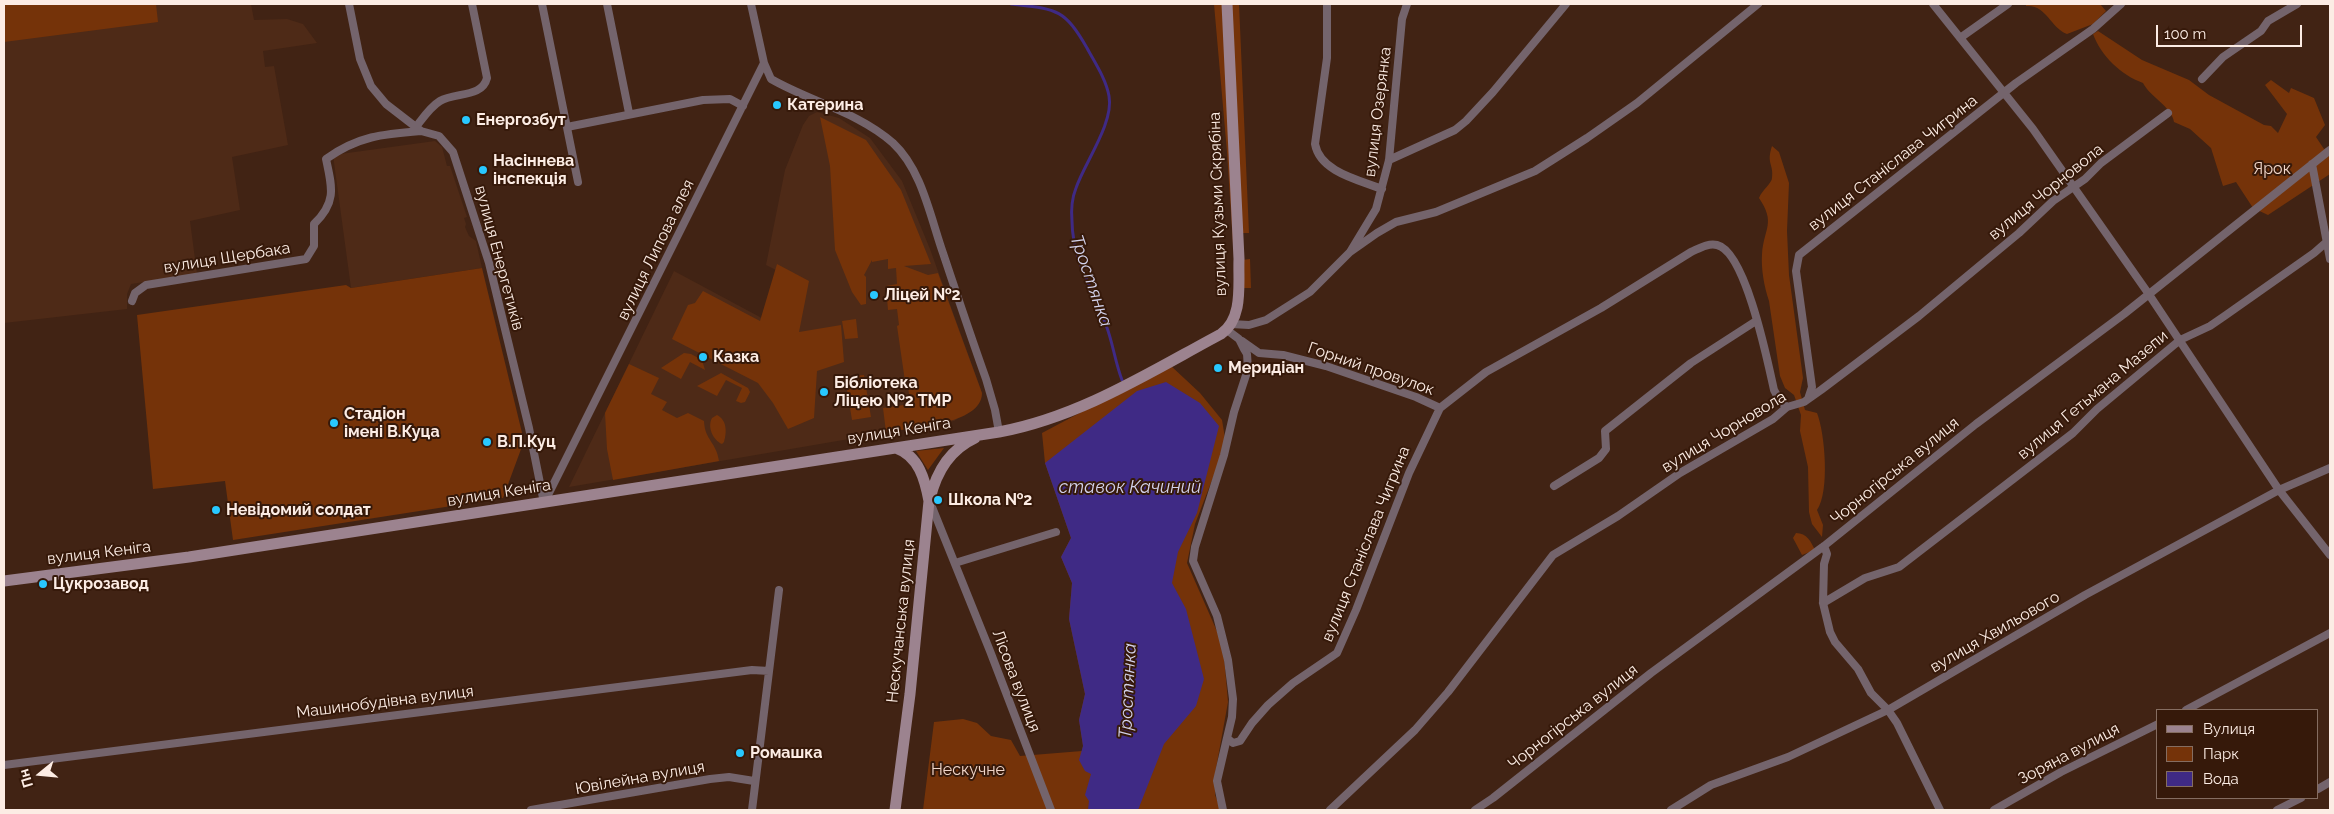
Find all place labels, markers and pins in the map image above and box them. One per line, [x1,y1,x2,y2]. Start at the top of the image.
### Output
place label: Катерина [787,95,863,115]
marker: Катерина [771,99,783,111]
place label: Енергозбут [476,110,566,130]
marker: Енергозбут [460,114,472,126]
place label: Насіннева інспекція [493,151,574,189]
marker: Насіннева інспекція [477,164,489,176]
place label: Ліцей №2 [884,285,960,305]
marker: Ліцей №2 [868,289,880,301]
place label: Казка [713,347,759,367]
marker: Казка [697,351,709,363]
place label: Меридіан [1228,358,1304,378]
marker: Меридіан [1212,362,1224,374]
place label: Бібліотека Ліцею №2 ТМР [834,373,951,411]
marker: Бібліотека Ліцею №2 ТМР [818,386,830,398]
place label: Стадіон імені В.Куца [344,404,440,442]
marker: Стадіон імені В.Куца [328,417,340,429]
place label: В.П.Куц [497,432,556,452]
marker: В.П.Куц [481,436,493,448]
place label: Школа №2 [948,490,1032,510]
marker: Школа №2 [932,494,944,506]
place label: Невідомий солдат [226,500,371,520]
marker: Невідомий солдат [210,504,222,516]
place label: Цукрозавод [53,574,149,594]
marker: Цукрозавод [37,578,49,590]
place label: Ромашка [750,743,822,763]
marker: Ромашка [734,747,746,759]

